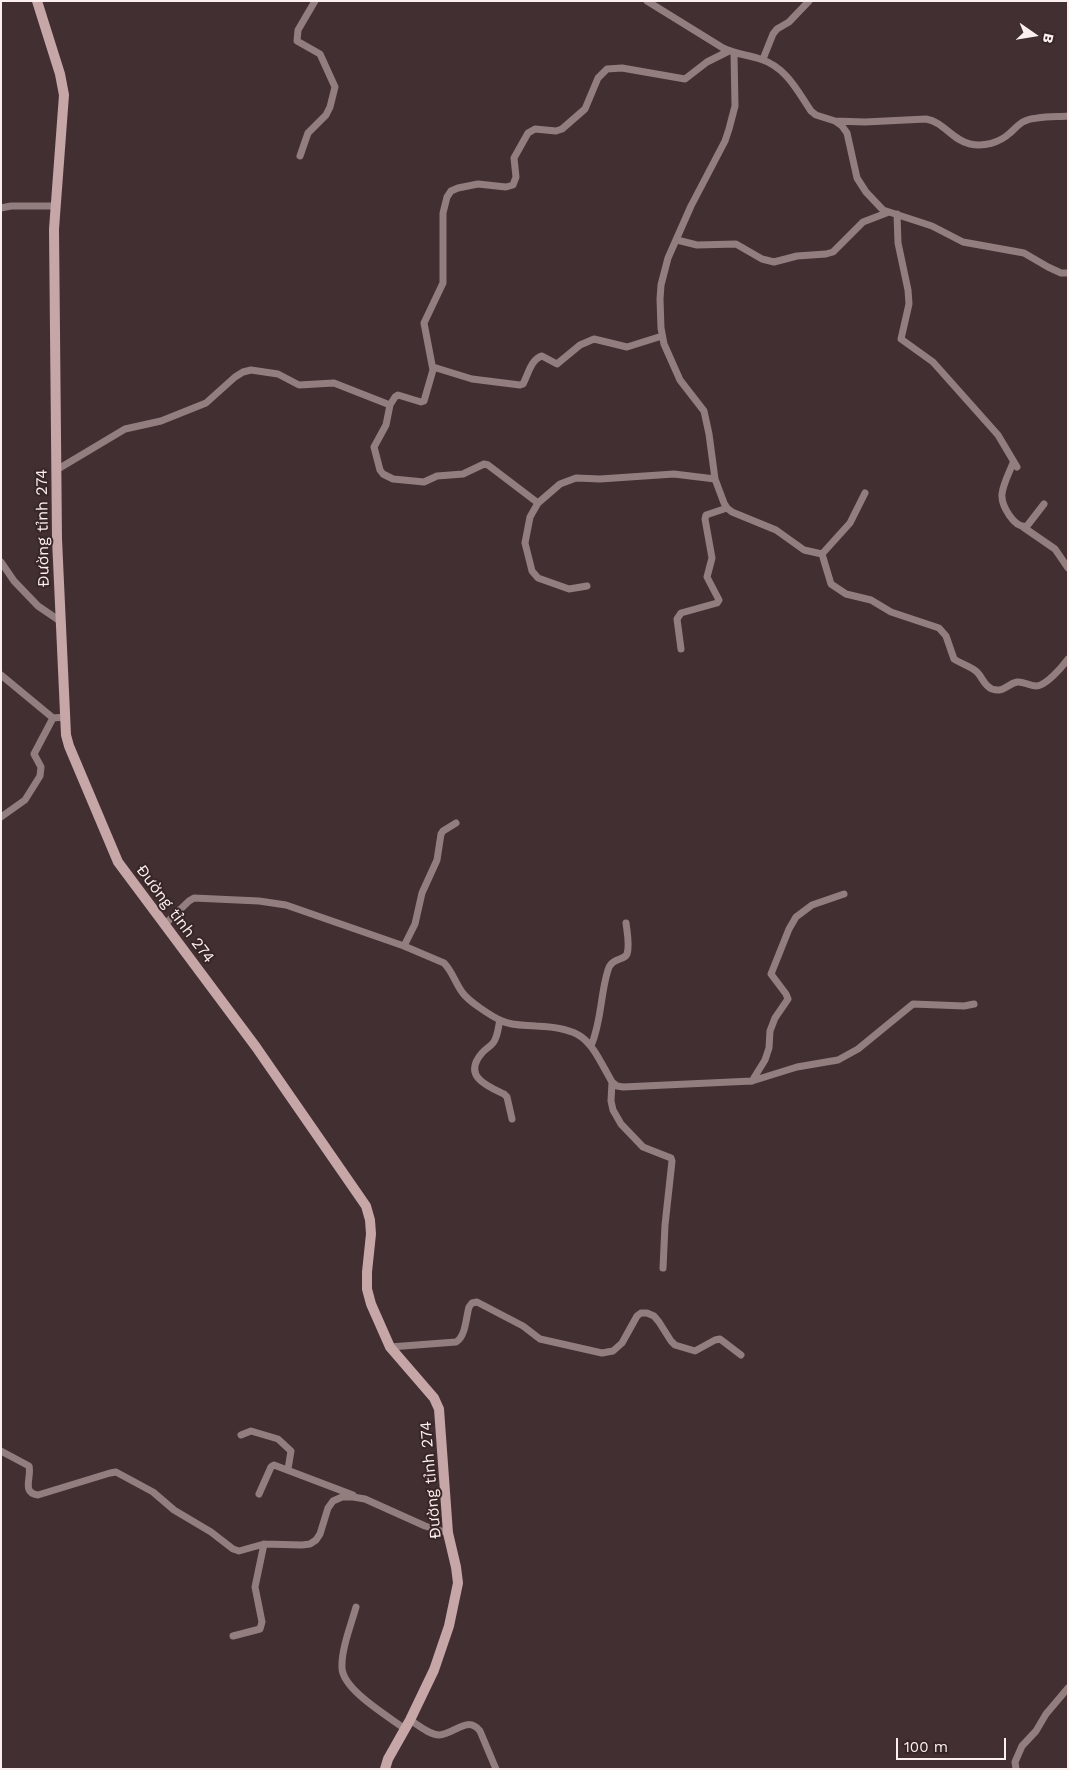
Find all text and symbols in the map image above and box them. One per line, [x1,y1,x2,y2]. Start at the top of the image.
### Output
north arrow [1009,10,1059,60]
text: B [1040,32,1057,45]
street label: Đường tỉnh 274 [32,469,54,587]
street label: Đường tỉnh 274 [132,861,218,967]
street label: Đường tỉnh 274 [416,1420,446,1540]
scale bar [899,1728,1009,1760]
text: 100 m [904,1738,948,1756]

